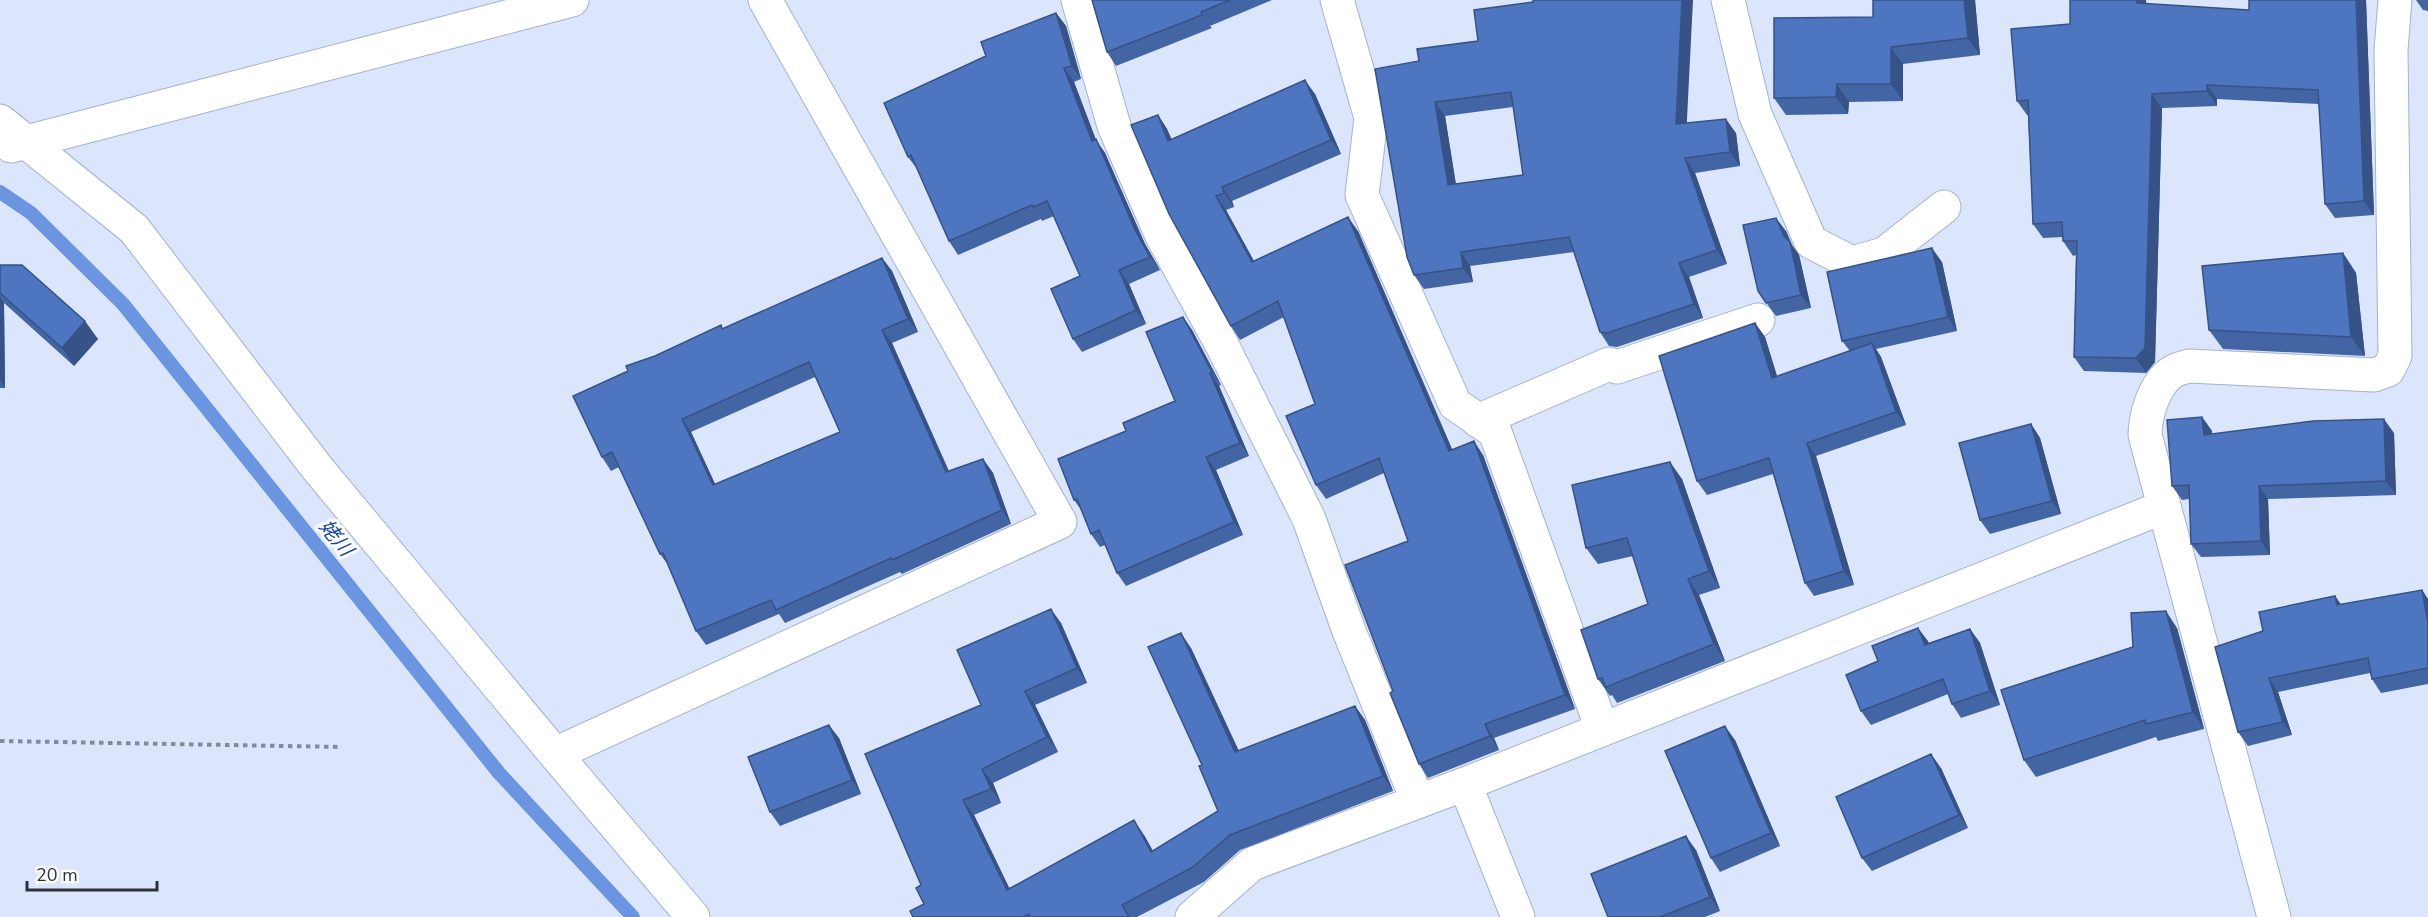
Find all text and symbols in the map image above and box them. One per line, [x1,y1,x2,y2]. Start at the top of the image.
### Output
water label: 姥川 [313,514,360,564]
scale bar [27,854,158,892]
text: 20 m [36,863,78,887]

